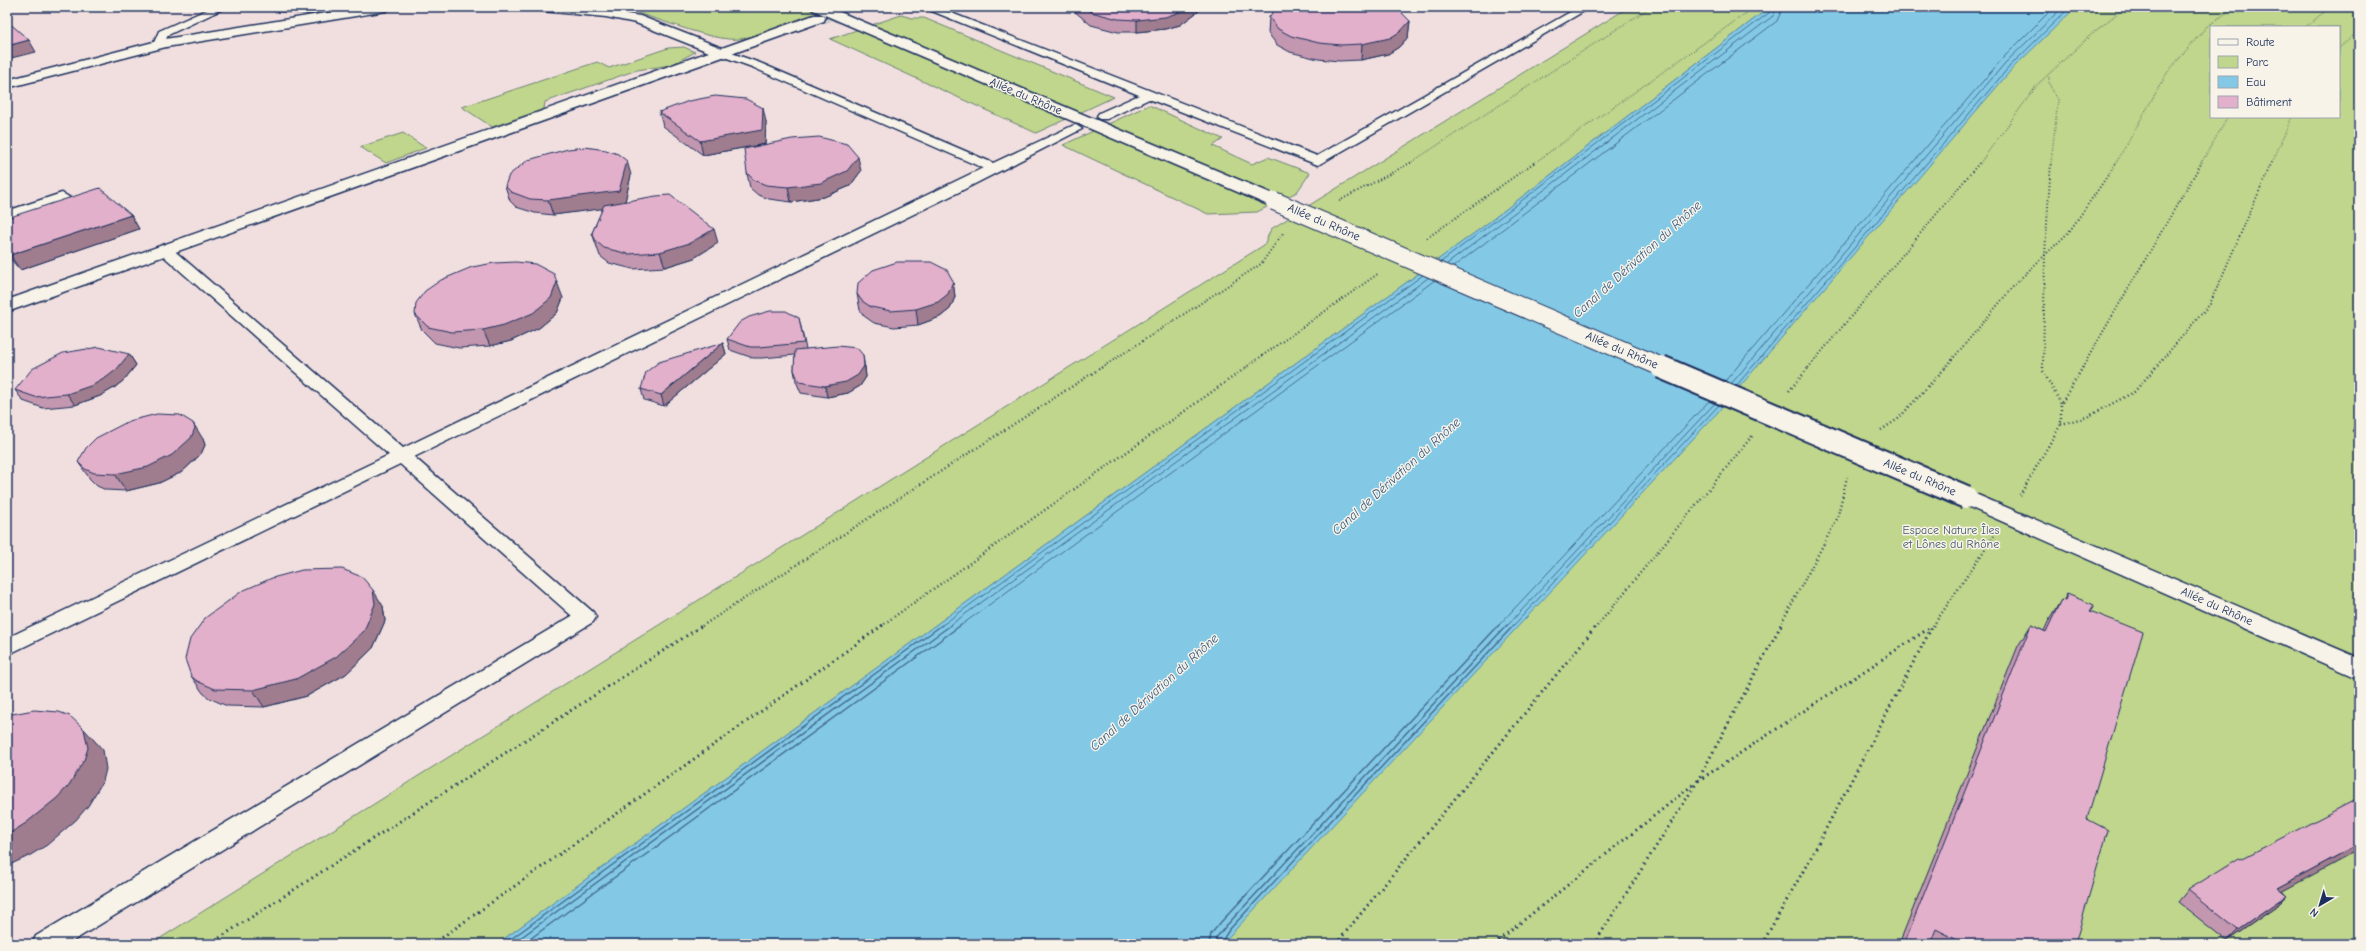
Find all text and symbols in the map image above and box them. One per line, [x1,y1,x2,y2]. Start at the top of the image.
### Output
legend [2210,26,2340,118]
text: Route [2246,35,2275,49]
text: Parc [2246,55,2269,69]
street label: Allée du Rhône [988,74,1064,118]
text: Eau [2246,75,2266,89]
text: Bâtiment [2246,95,2292,109]
water label: Canal de Dérivation du Rhône [1570,197,1705,321]
street label: Allée du Rhône [1286,200,1362,244]
street label: Allée du Rhône [1584,328,1660,372]
water label: Canal de Dérivation du Rhône [1329,414,1464,538]
street label: Allée du Rhône [1882,455,1958,499]
park label: Espace Nature Îles et Lônes du Rhône [1902,523,2000,551]
street label: Allée du Rhône [2179,584,2255,628]
water label: Canal de Dérivation du Rhône [1087,630,1222,754]
north arrow [2300,885,2340,925]
text: N [2307,905,2321,920]

